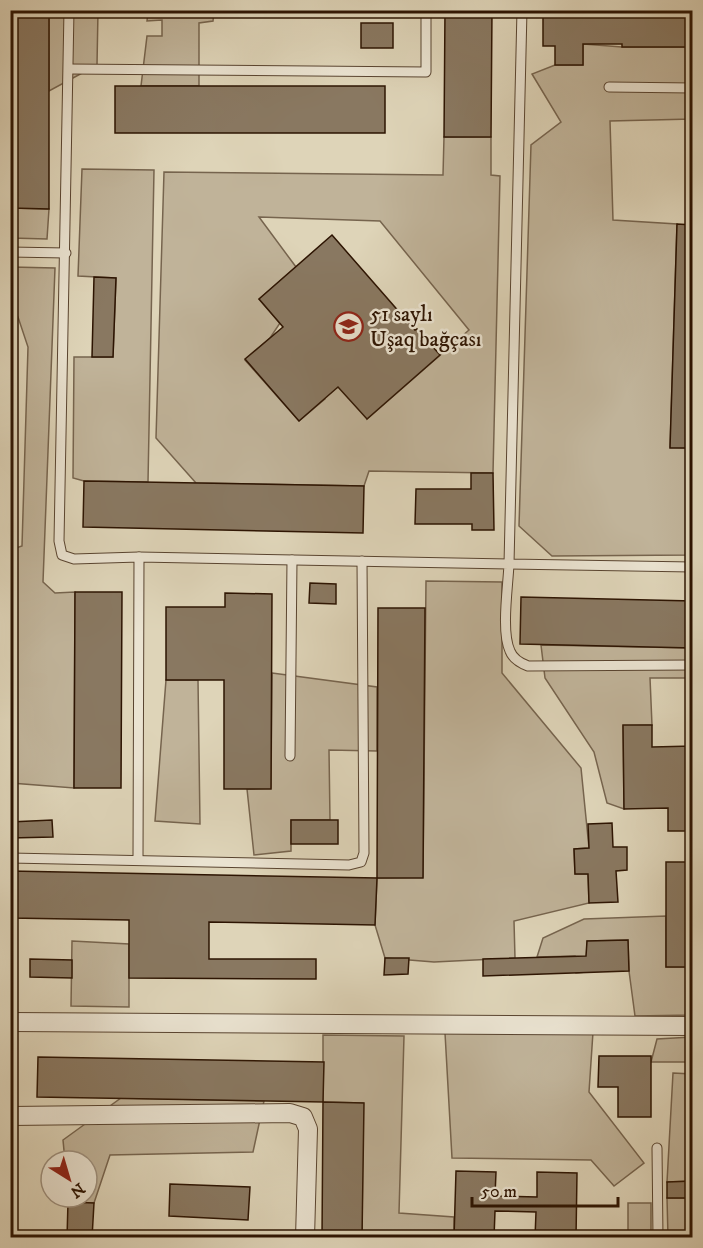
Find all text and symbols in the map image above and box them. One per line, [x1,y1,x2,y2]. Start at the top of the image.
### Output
place label: 51 saylı Uşaq bağçası [370,301,482,353]
school or university icon: 51 saylı Uşaq bağçası [333,311,365,343]
north arrow [39,1149,99,1209]
scale bar [472,1170,618,1208]
text: N [66,1178,89,1202]
text: 50 m [481,1181,517,1203]

